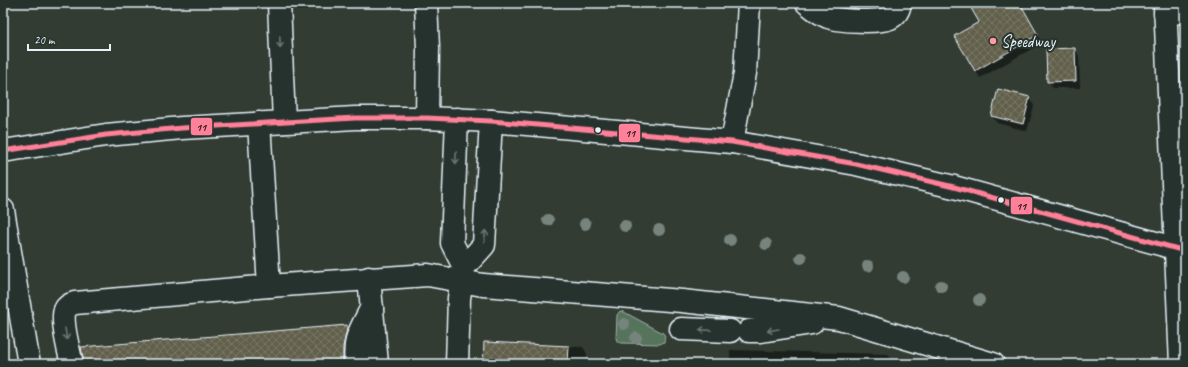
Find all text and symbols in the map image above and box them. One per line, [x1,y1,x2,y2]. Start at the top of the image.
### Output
scale bar [28,26,110,52]
place label: Speedway [1001,31,1056,52]
text: 20 m [34,32,56,48]
one-way arrow [277,35,284,48]
marker: Speedway [988,36,998,46]
line badge: 11 [190,117,213,136]
text: 11 [196,120,207,134]
line badge: 11 [618,123,641,143]
unlabelled marker [593,125,603,135]
text: 11 [625,126,636,140]
one-way arrow [452,151,459,164]
unlabelled marker [996,195,1006,205]
line badge: 11 [1010,196,1033,215]
text: 11 [1016,199,1027,213]
one-way arrow [481,230,488,243]
one-way arrow [699,326,712,334]
one-way arrow [766,326,779,334]
one-way arrow [62,327,70,340]

